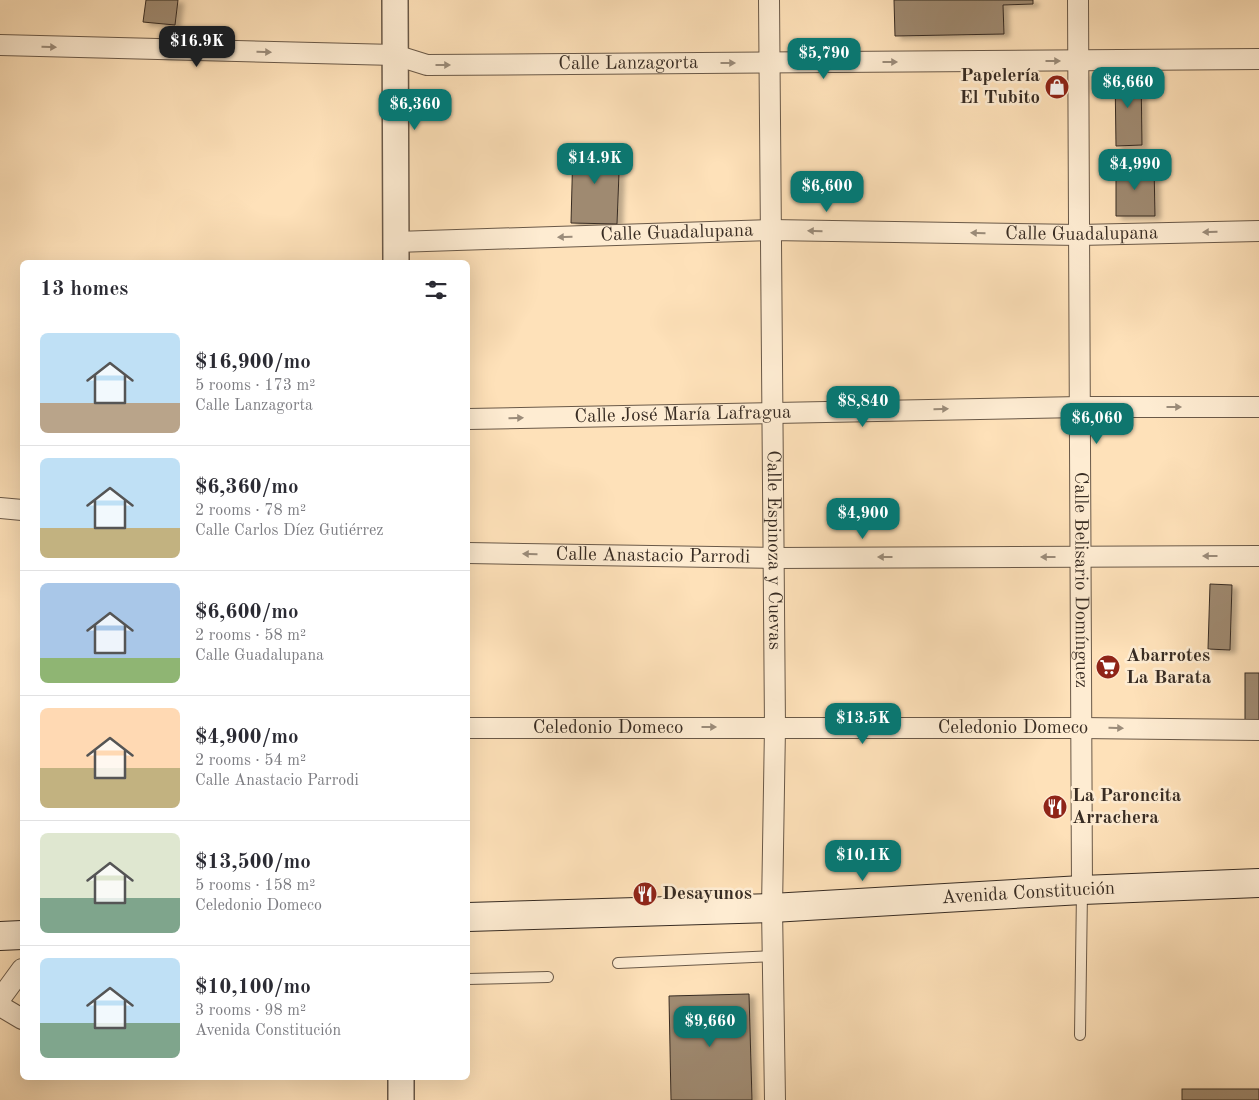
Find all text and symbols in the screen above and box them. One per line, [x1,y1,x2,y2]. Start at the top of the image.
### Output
pin: $16.9K [156,26,238,68]
text: $16.9K [170,34,224,50]
pin: $5,790 [783,38,865,80]
one-way arrow [41,43,57,51]
text: $5,790 [799,46,849,62]
one-way arrow [256,48,272,56]
street label: Calle Lanzagorta [558,54,699,74]
one-way arrow [1045,57,1061,65]
one-way arrow [882,58,898,66]
one-way arrow [720,59,736,67]
one-way arrow [435,61,451,69]
pin: $6,660 [1087,66,1169,109]
place label: Papelería El Tubito [960,67,1040,108]
shop icon: Papelería El Tubito [1044,74,1070,100]
text: $6,660 [1103,75,1153,91]
pin: $6,360 [374,88,456,131]
text: $6,360 [390,97,440,113]
pin: $14.9K [554,142,636,185]
pin: $4,990 [1094,148,1176,191]
text: $14.9K [568,151,622,167]
text: $4,990 [1110,157,1160,173]
pin: $6,600 [786,170,868,213]
text: $6,600 [802,179,852,195]
street label: Calle Guadalupana [600,221,754,245]
street label: Calle Guadalupana [1005,224,1159,245]
one-way arrow [807,227,823,235]
one-way arrow [970,229,986,237]
one-way arrow [1202,229,1218,237]
one-way arrow [557,233,573,241]
icon: filters [422,276,450,304]
text: 13 homes [40,279,128,300]
text: $16,900/mo [195,352,311,373]
icon: home [80,353,140,413]
text: 5 rooms · 173 m² [195,378,315,394]
pin: $8,840 [822,386,904,428]
text: $8,840 [838,394,888,410]
text: Calle Lanzagorta [195,398,313,414]
pin: $6,060 [1056,402,1138,445]
street label: Calle José María Lafragua [574,403,792,426]
one-way arrow [1166,403,1182,411]
one-way arrow [933,405,949,413]
text: $6,060 [1072,411,1122,427]
one-way arrow [508,414,524,422]
street label: Calle Espinoza y Cuevas [763,450,784,650]
street label: Calle Belisario Domínguez [1071,472,1091,688]
text: $6,360/mo [195,477,299,498]
icon: home [80,478,140,538]
pin: $4,900 [822,498,904,540]
text: 2 rooms · 78 m² [195,503,306,519]
text: $4,900 [838,506,888,522]
text: Calle Carlos Díez Gutiérrez [195,523,384,539]
street label: Calle Anastacio Parrodi [555,545,750,567]
one-way arrow [522,550,538,558]
one-way arrow [1202,552,1218,560]
one-way arrow [877,553,893,561]
one-way arrow [1040,553,1056,561]
text: $6,600/mo [195,602,299,623]
icon: home [80,603,140,663]
text: 2 rooms · 58 m² [195,628,306,644]
place label: Abarrotes La Barata [1126,647,1212,688]
text: Calle Guadalupana [195,648,324,664]
supermarket icon: Abarrotes La Barata [1095,654,1121,680]
pin: $13.5K [822,702,904,745]
text: $13.5K [836,711,890,727]
street label: Celedonio Domeco [938,718,1088,738]
street label: Celedonio Domeco [533,719,683,738]
one-way arrow [701,723,717,731]
one-way arrow [1108,724,1124,732]
text: $4,900/mo [195,727,299,748]
icon: home [80,728,140,788]
text: 2 rooms · 54 m² [195,753,306,769]
text: Calle Anastacio Parrodi [195,773,359,789]
place label: La Paroncita Arrachera [1072,787,1182,828]
restaurant icon: La Paroncita Arrachera [1042,794,1068,820]
pin: $10.1K [822,840,904,882]
text: $10.1K [836,848,890,864]
text: $13,500/mo [195,852,311,873]
icon: home [80,853,140,913]
text: 5 rooms · 158 m² [195,878,315,894]
street label: Avenida Constitución [941,879,1116,908]
restaurant icon: Desayunos [632,881,658,907]
place label: Desayunos [662,885,752,904]
text: Celedonio Domeco [195,898,322,914]
text: $10,100/mo [195,977,311,998]
icon: home [80,978,140,1038]
text: 3 rooms · 98 m² [195,1003,306,1019]
pin: $9,660 [669,1006,751,1048]
text: $9,660 [685,1014,735,1030]
text: Avenida Constitución [195,1023,341,1039]

